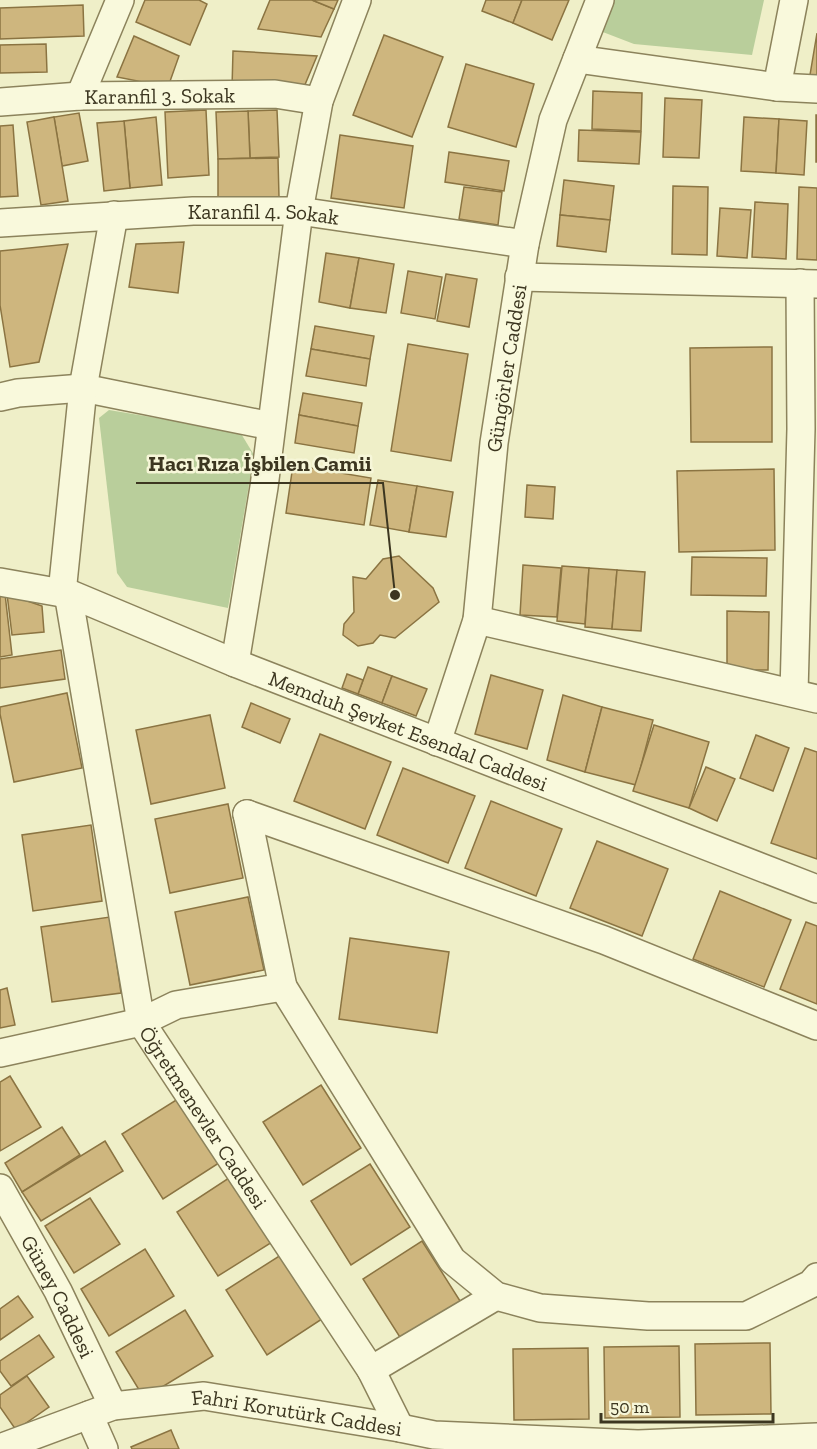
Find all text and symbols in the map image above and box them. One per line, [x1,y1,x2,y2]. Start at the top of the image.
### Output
street label: Karanfil 3. Sokak [84,82,235,108]
street label: Karanfil 4. Sokak [188,198,341,229]
street label: Güngörler Caddesi [481,282,531,453]
callout: Hacı Rıza İşbilen Camii [136,443,383,483]
text: Hacı Rıza İşbilen Camii [148,450,372,477]
street label: Memduh Şevket Esendal Caddesi [265,665,551,796]
street label: Öğretmenevler Caddesi [134,1021,273,1213]
street label: Güney Caddesi [16,1230,100,1362]
street label: Fahri Korutürk Caddesi [190,1383,404,1441]
scale bar [601,1386,774,1424]
text: 50 m [610,1396,650,1418]

